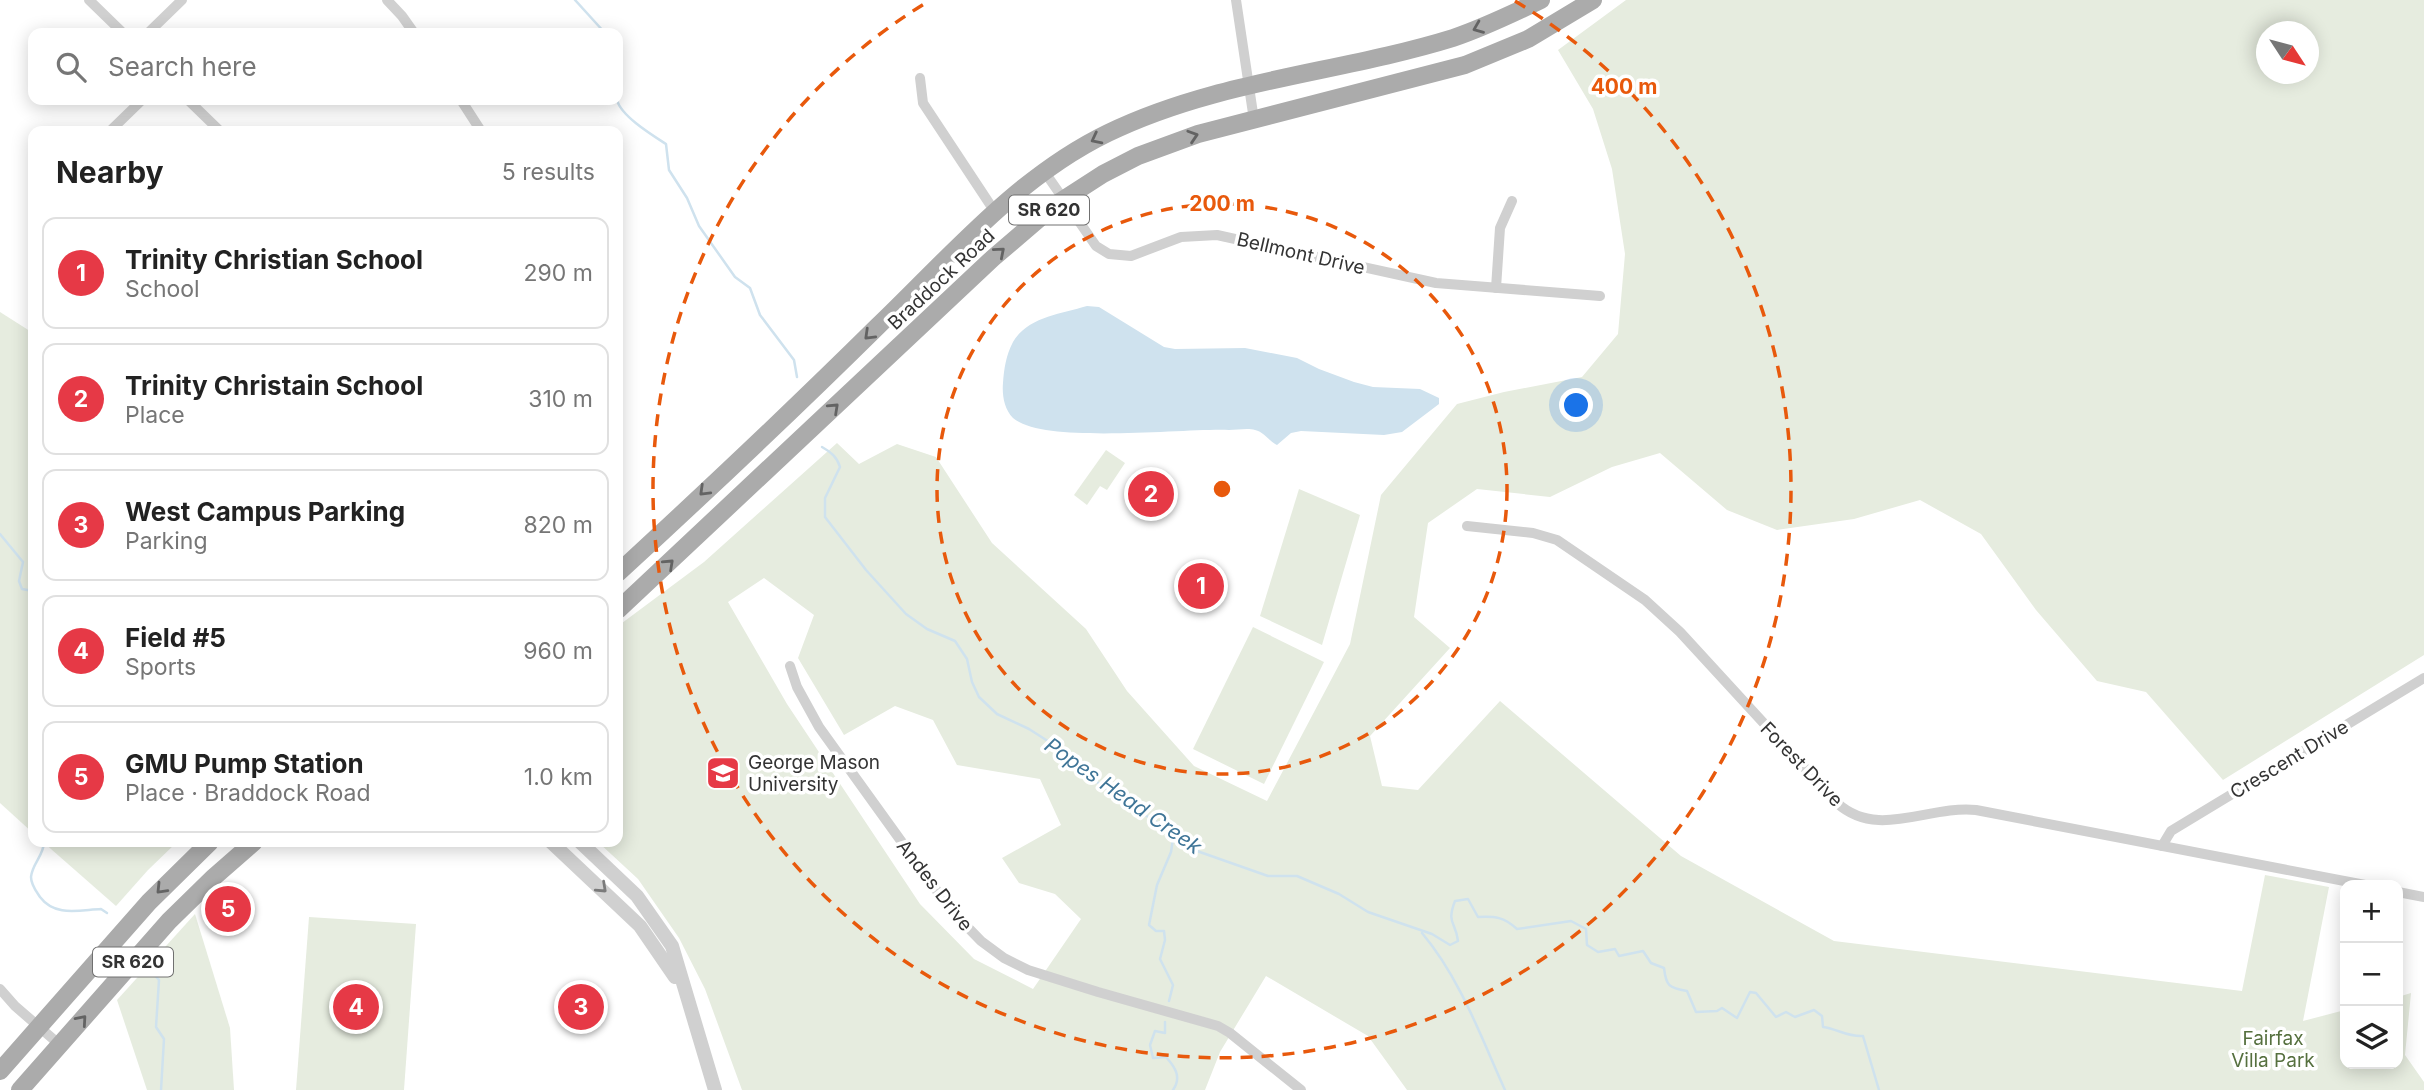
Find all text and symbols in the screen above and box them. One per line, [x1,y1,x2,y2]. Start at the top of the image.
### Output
one-way arrow [1473,20,1485,34]
north arrow [2256,21,2319,84]
search box [28,28,623,105]
icon: search [52,48,90,86]
text: Search here [108,51,257,82]
text: 400 m [1591,74,1657,99]
one-way arrow [1091,130,1103,144]
one-way arrow [1186,130,1198,144]
text: Nearby [56,154,164,190]
text: 5 results [502,158,595,186]
text: 200 m [1189,191,1255,216]
road number: SR 620 [1009,196,1089,224]
street label: Braddock Road [883,224,999,335]
street label: Bellmont Drive [1235,228,1367,279]
text: Trinity Christian School [125,244,423,275]
one-way arrow [992,248,1005,260]
text: 1 [76,259,86,287]
text: 290 m [524,259,593,287]
text: School [125,275,200,303]
one-way arrow [864,327,877,339]
text: Trinity Christain School [125,370,423,401]
text: 2 [74,385,88,413]
text: 310 m [528,385,593,413]
your location [1559,388,1593,422]
text: Place [125,401,185,429]
one-way arrow [826,403,839,416]
pin: 2 [1128,468,1174,520]
centre of rings [1210,477,1234,501]
one-way arrow [699,483,712,496]
text: West Campus Parking [125,496,405,527]
text: 3 [74,511,88,539]
text: 820 m [524,511,593,539]
text: Parking [125,527,208,555]
one-way arrow [661,560,674,573]
pin: 1 [1178,560,1224,612]
text: Field #5 [125,622,226,653]
text: 4 [73,637,89,665]
text: 960 m [523,637,593,665]
text: Sports [125,653,196,681]
street label: Crescent Drive [2226,715,2352,804]
street label: Forest Drive [1756,717,1848,811]
water label: Popes Head Creek [1040,732,1207,859]
text: GMU Pump Station [125,748,364,779]
place label: George Mason University [748,751,880,796]
school or university icon: George Mason University [704,754,742,792]
text: 5 [74,763,88,791]
text: 1.0 km [524,763,593,791]
text: Place · Braddock Road [125,779,371,807]
street label: Andes Drive [892,835,977,936]
one-way arrow [594,880,607,892]
map controls [2340,880,2403,1069]
button: + [2340,880,2403,943]
one-way arrow [157,881,170,894]
pin: 5 [205,883,251,935]
button: − [2340,943,2403,1006]
road number: SR 620 [93,947,173,976]
pin: 4 [333,981,379,1033]
pin: 3 [558,981,604,1033]
button: layers [2340,1006,2403,1069]
one-way arrow [74,1016,86,1029]
park label: Fairfax Villa Park [2231,1027,2315,1072]

